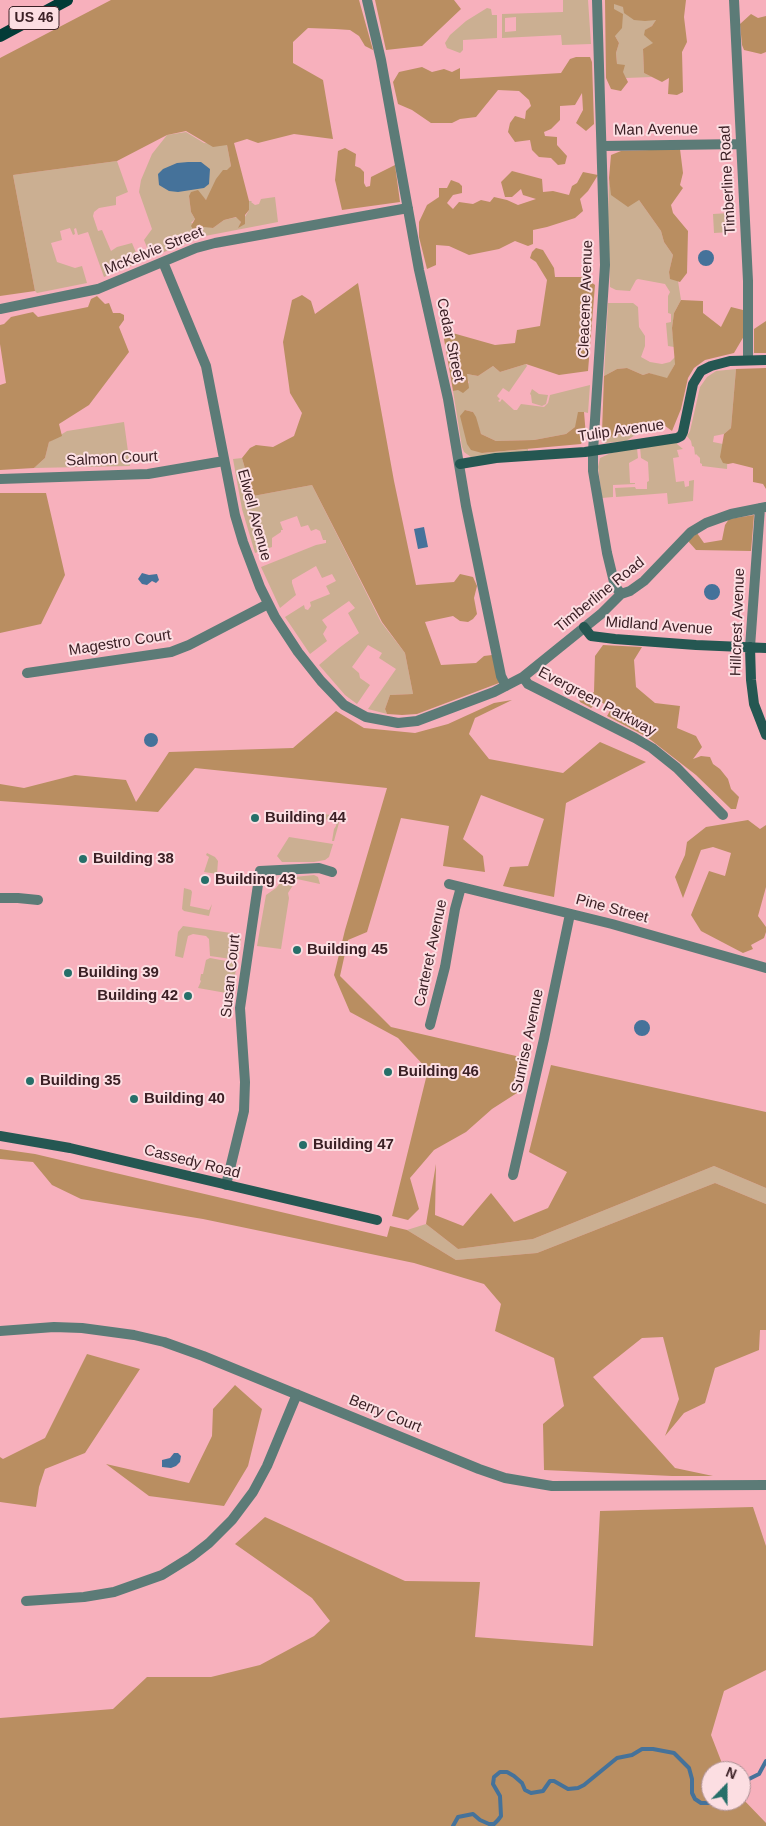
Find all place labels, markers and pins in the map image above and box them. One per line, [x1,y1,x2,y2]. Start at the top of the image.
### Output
place label: Building 44 [265,809,346,827]
marker: Building 44 [249,812,261,824]
place label: Building 38 [93,850,174,868]
marker: Building 38 [77,853,89,865]
place label: Building 43 [215,871,296,889]
marker: Building 43 [199,874,211,886]
place label: Building 45 [307,941,388,959]
marker: Building 45 [291,944,303,956]
place label: Building 39 [78,964,159,982]
marker: Building 39 [62,967,74,979]
place label: Building 42 [97,987,178,1005]
marker: Building 42 [182,990,194,1002]
place label: Building 46 [398,1063,479,1081]
marker: Building 46 [382,1066,394,1078]
place label: Building 35 [40,1072,121,1090]
marker: Building 35 [24,1075,36,1087]
place label: Building 40 [144,1090,225,1108]
marker: Building 40 [128,1093,140,1105]
place label: Building 47 [313,1136,394,1154]
marker: Building 47 [297,1139,309,1151]

